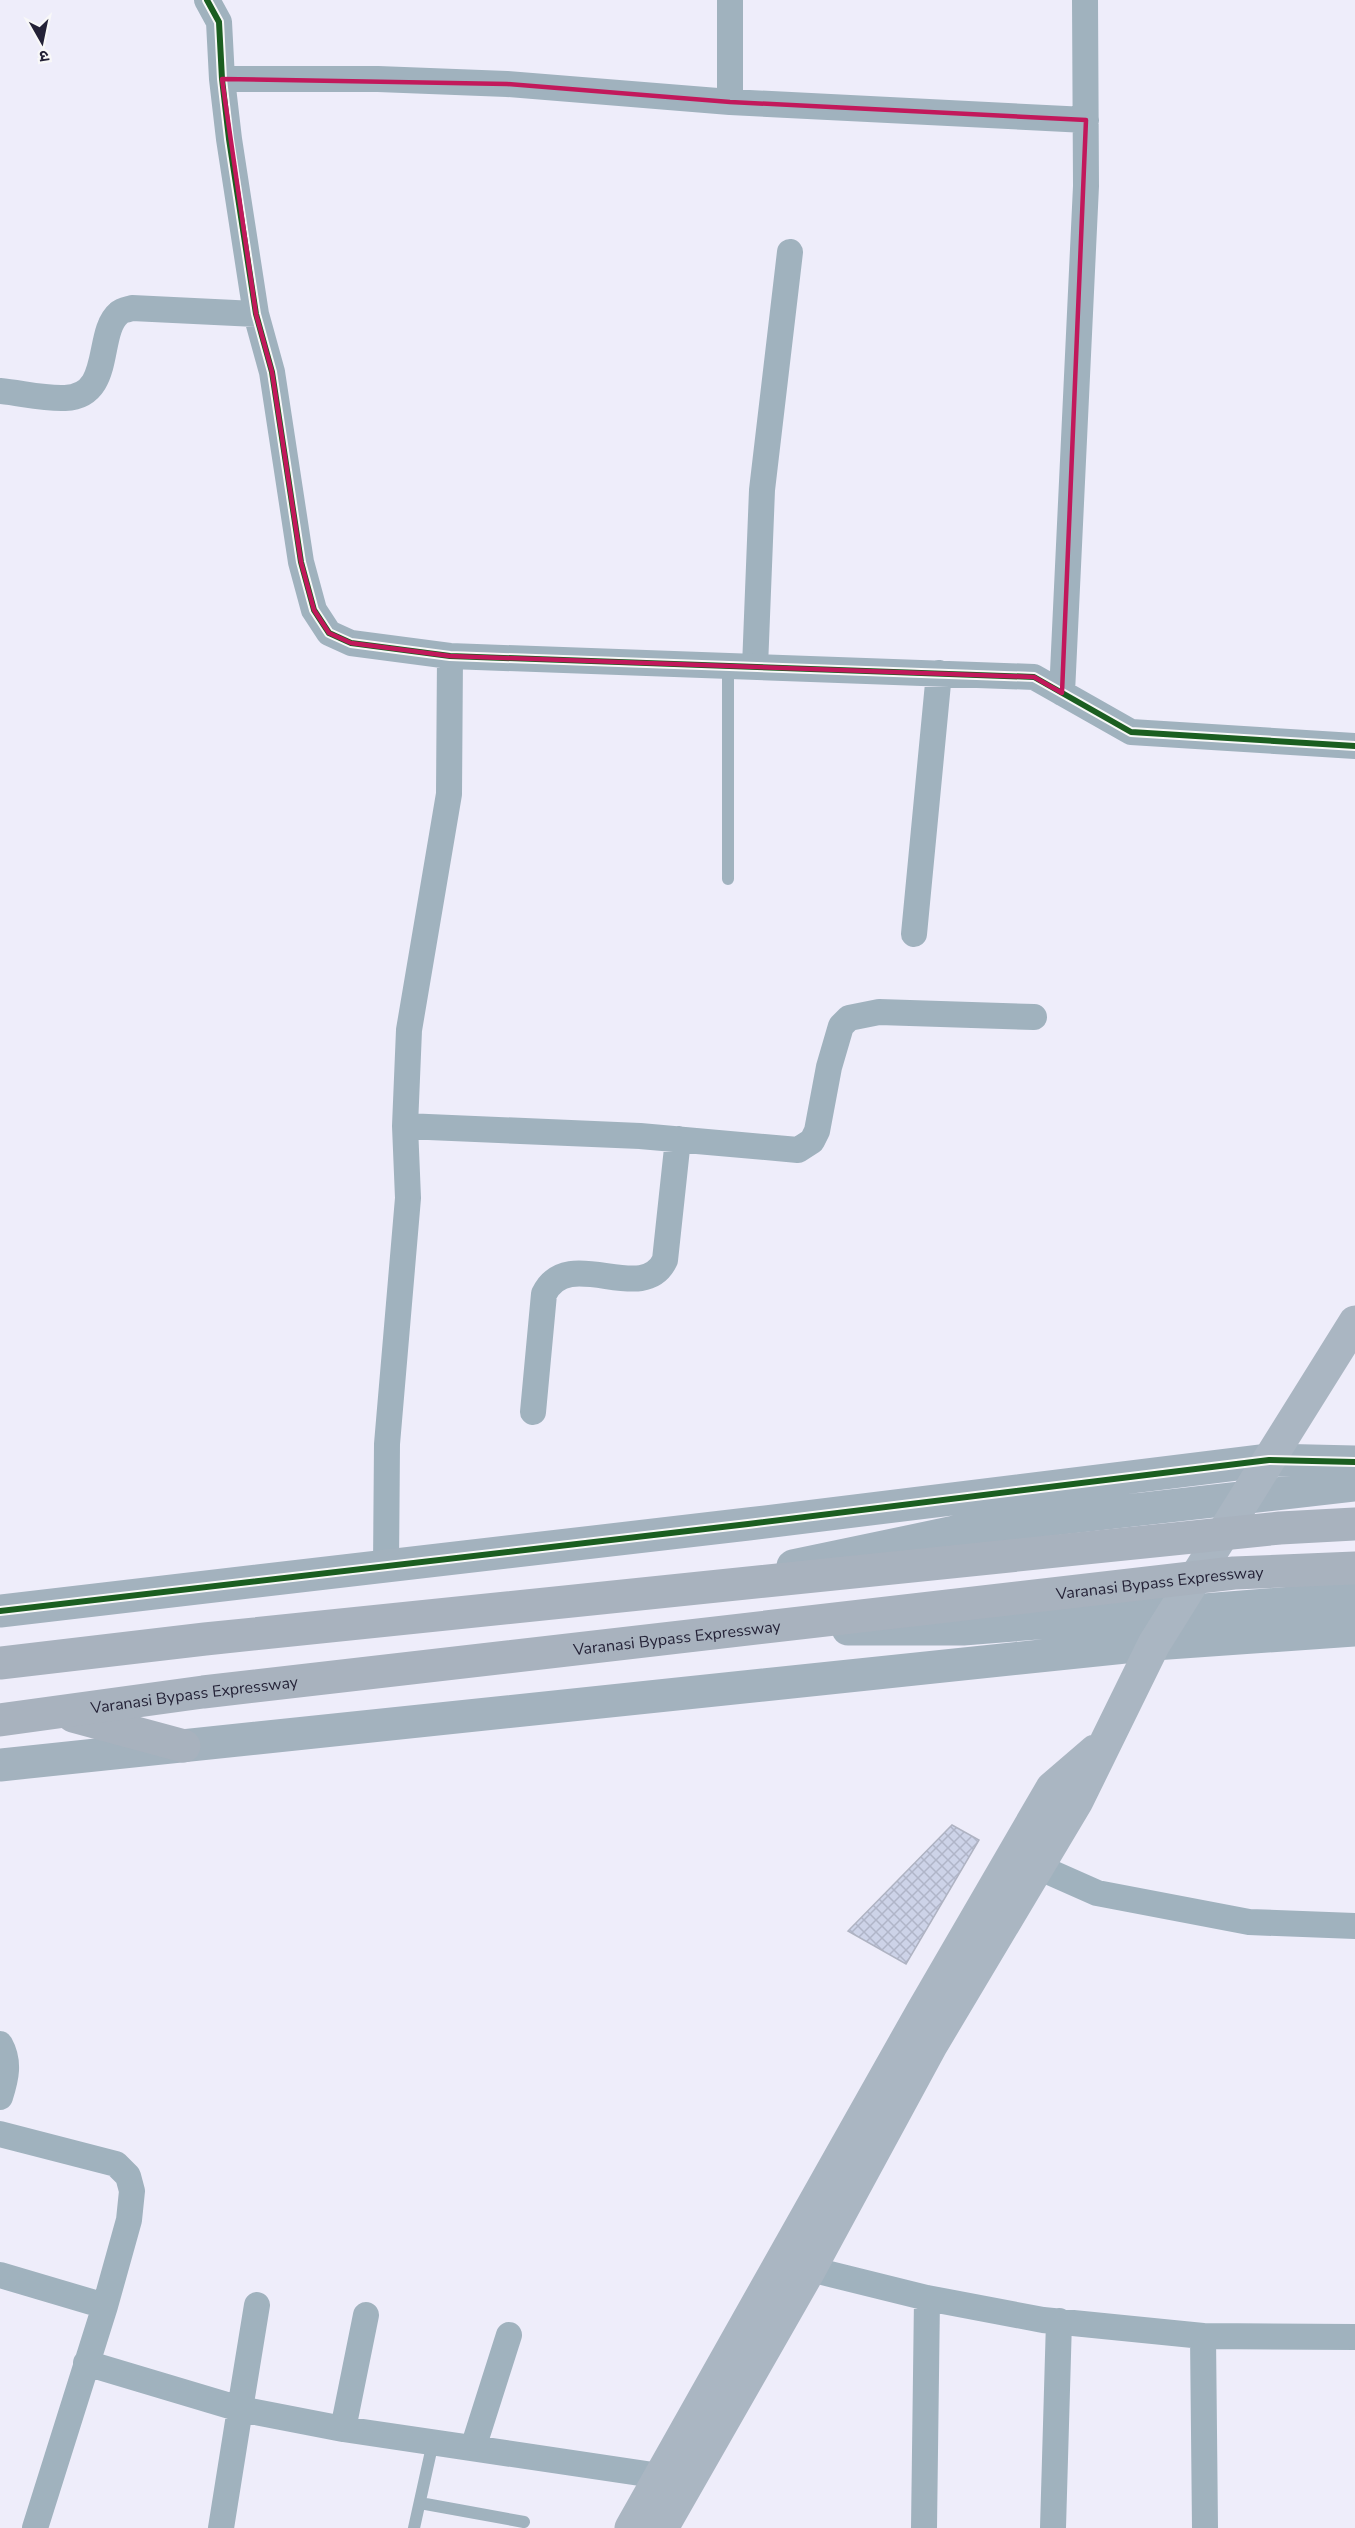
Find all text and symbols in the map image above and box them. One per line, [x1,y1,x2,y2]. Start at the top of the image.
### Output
north arrow [12,12,72,72]
text: उ [37,44,51,68]
street label: Varanasi Bypass Expressway [1054,1562,1265,1606]
street label: Varanasi Bypass Expressway [571,1615,783,1661]
street label: Varanasi Bypass Expressway [88,1671,300,1719]

